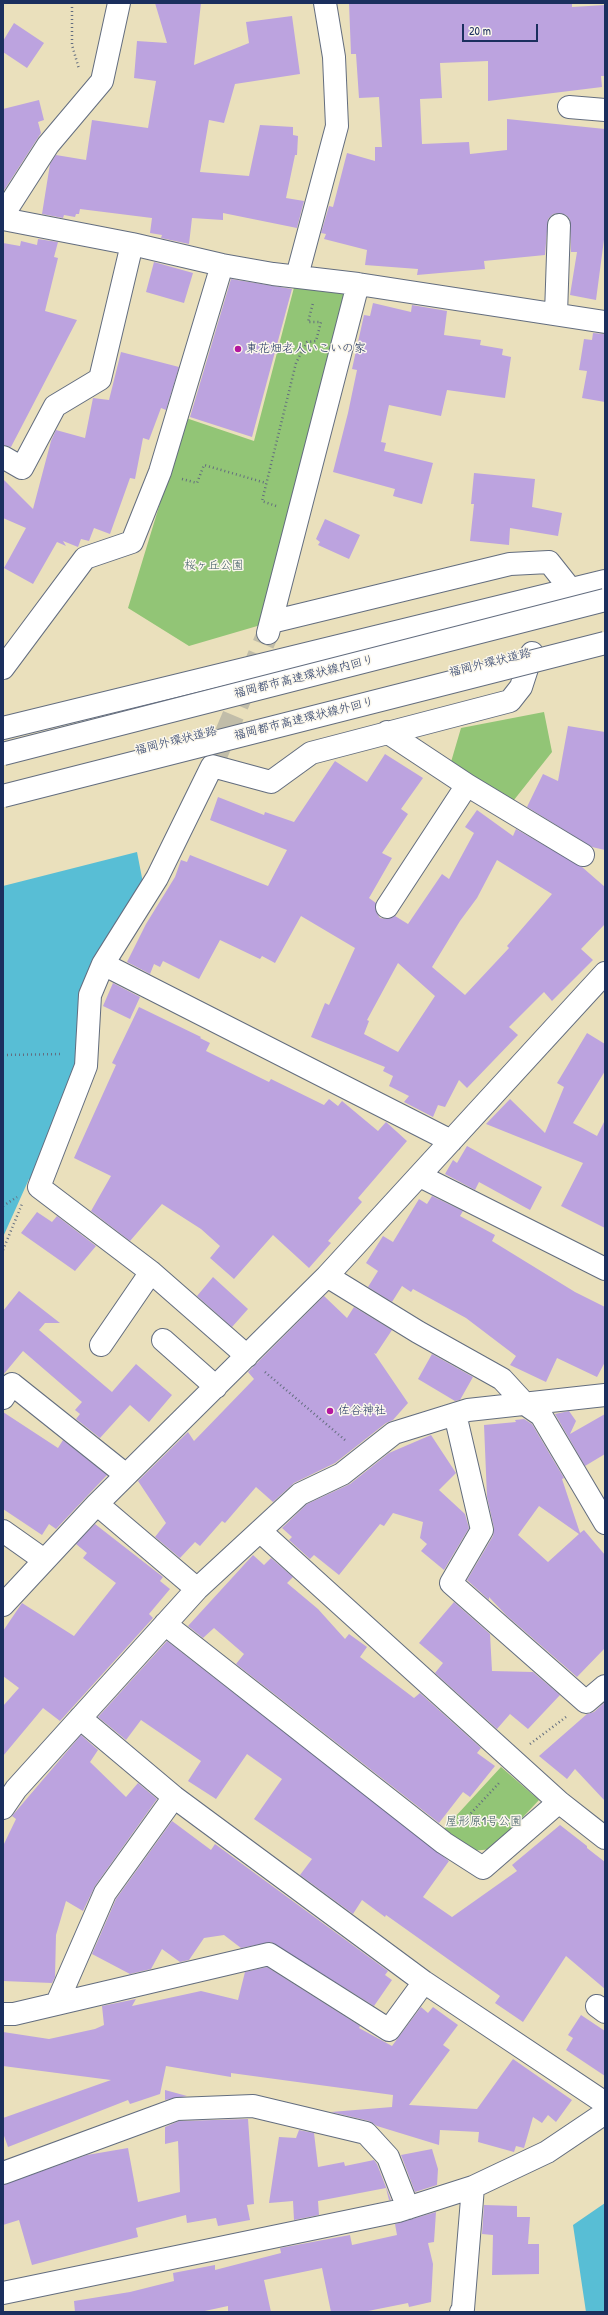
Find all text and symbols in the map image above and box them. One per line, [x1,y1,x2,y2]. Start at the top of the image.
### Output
scale bar [464,16,540,42]
text: 20 m [469,22,491,39]
place label: 東花畑老人いこいの家 [246,342,366,356]
marker: 東花畑老人いこいの家 [233,344,243,354]
park label: 桜ヶ丘公園 [184,559,244,573]
street label: 福岡外環状道路 [448,646,532,680]
street label: 福岡都市高速環状線内回り [232,653,376,701]
street label: 福岡都市高速環状線外回り [232,695,376,743]
street label: 福岡外環状道路 [134,724,218,758]
place label: 佐谷神社 [338,1404,386,1418]
marker: 佐谷神社 [325,1406,335,1416]
park label: 屋形原1号公園 [446,1815,522,1829]

